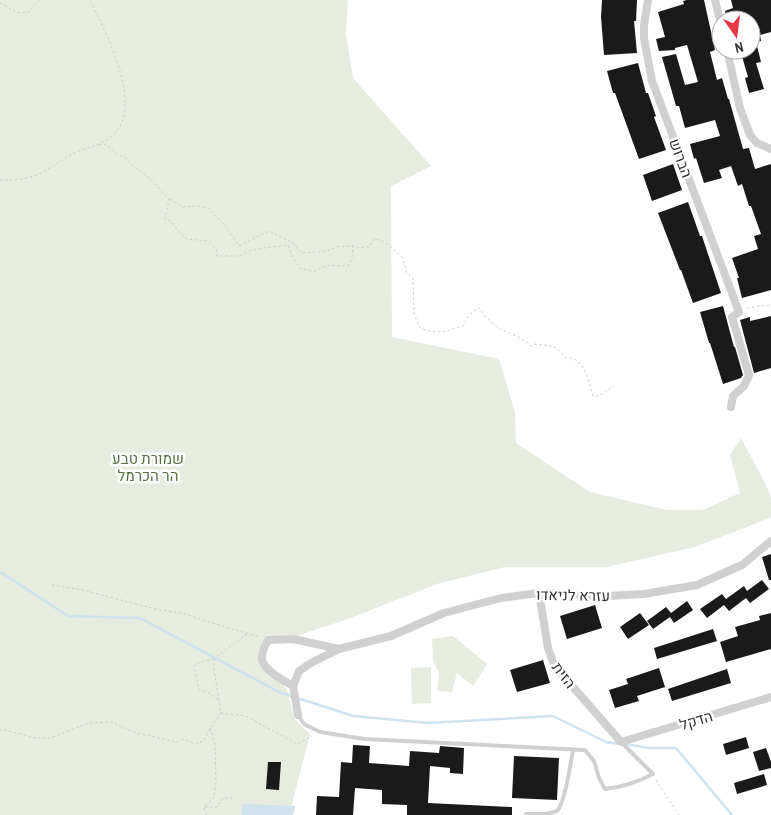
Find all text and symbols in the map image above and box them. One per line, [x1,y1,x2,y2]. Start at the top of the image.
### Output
north arrow [711,10,761,60]
text: N [733,38,745,57]
street label: הברוש [664,135,698,181]
park label: שמורת טבע הר הכרמל [112,448,184,486]
street label: עזרא לניאדו [536,584,610,606]
street label: הזית [547,657,581,693]
street label: הדקל [677,705,715,735]

